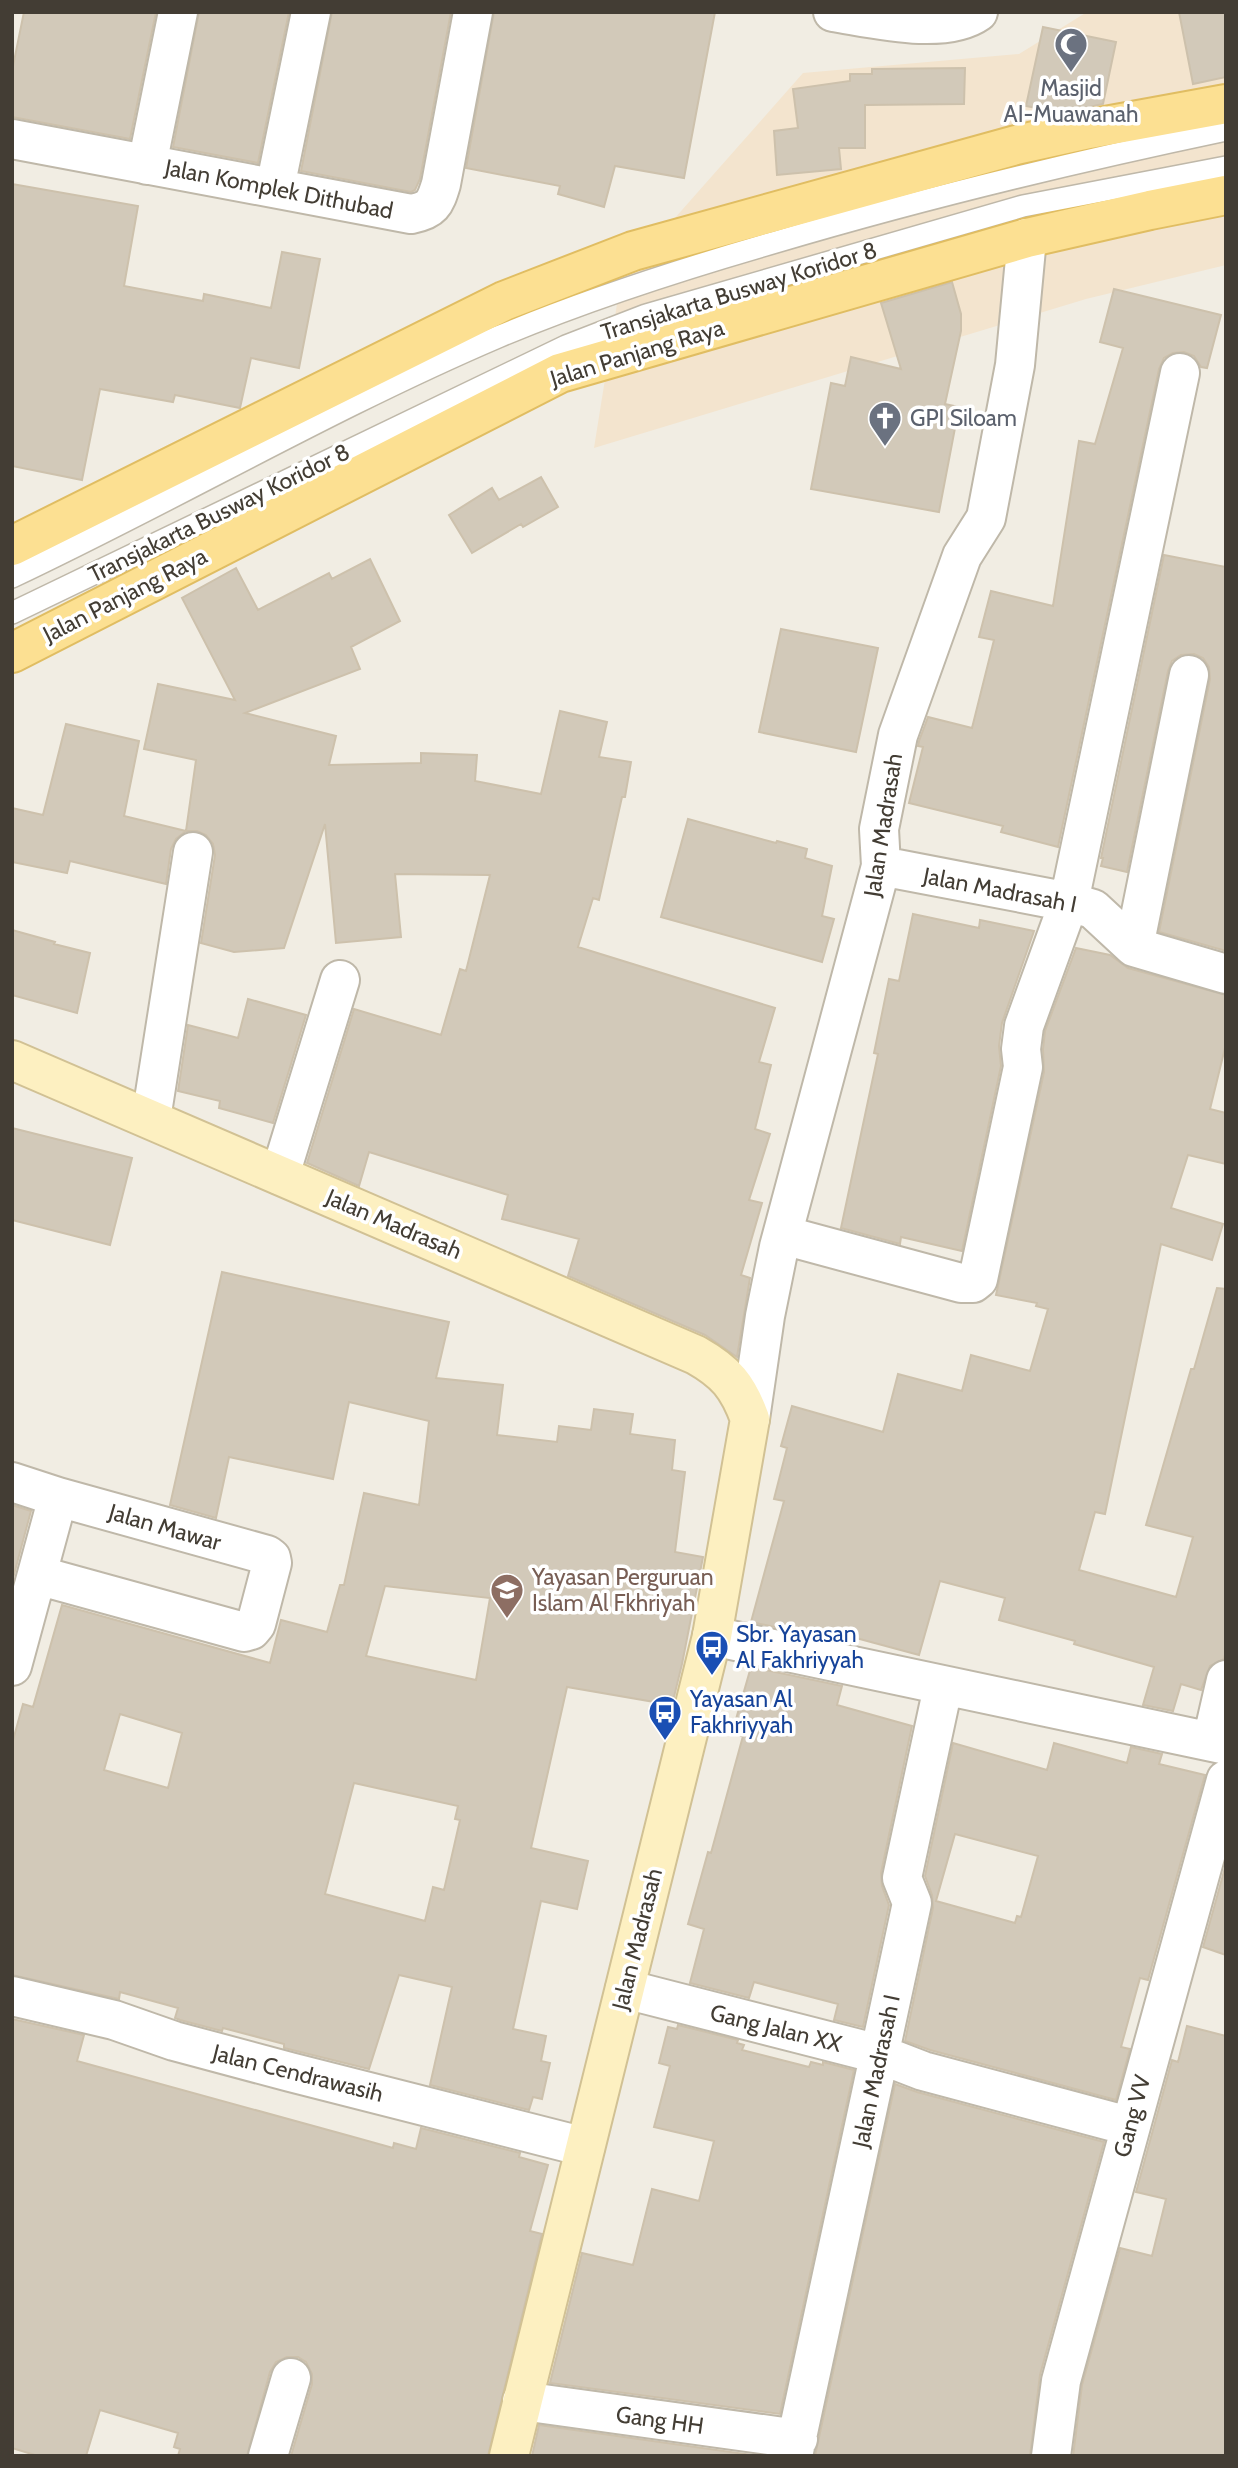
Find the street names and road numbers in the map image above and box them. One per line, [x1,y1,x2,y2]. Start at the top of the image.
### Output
street label: Jalan Komplek Dithubad [162,153,395,225]
street label: Transjakarta Busway Koridor 8 [598,236,880,346]
street label: Jalan Panjang Raya [546,313,727,393]
street label: Transjakarta Busway Koridor 8 [84,437,354,589]
street label: Jalan Panjang Raya [37,542,212,649]
street label: Jalan Madrasah [858,751,908,900]
street label: Jalan Madrasah I [920,861,1079,919]
street label: Jalan Madrasah [321,1182,466,1265]
street label: Jalan Mawar [105,1497,225,1557]
street label: Jalan Madrasah [606,1865,668,2014]
street label: Jalan Madrasah I [846,1992,906,2151]
street label: Gang Jalan XX [707,1998,845,2058]
street label: Jalan Cendrawasih [209,2038,386,2108]
street label: Gang VV [1108,2072,1156,2160]
street label: Gang HH [614,2400,706,2440]

